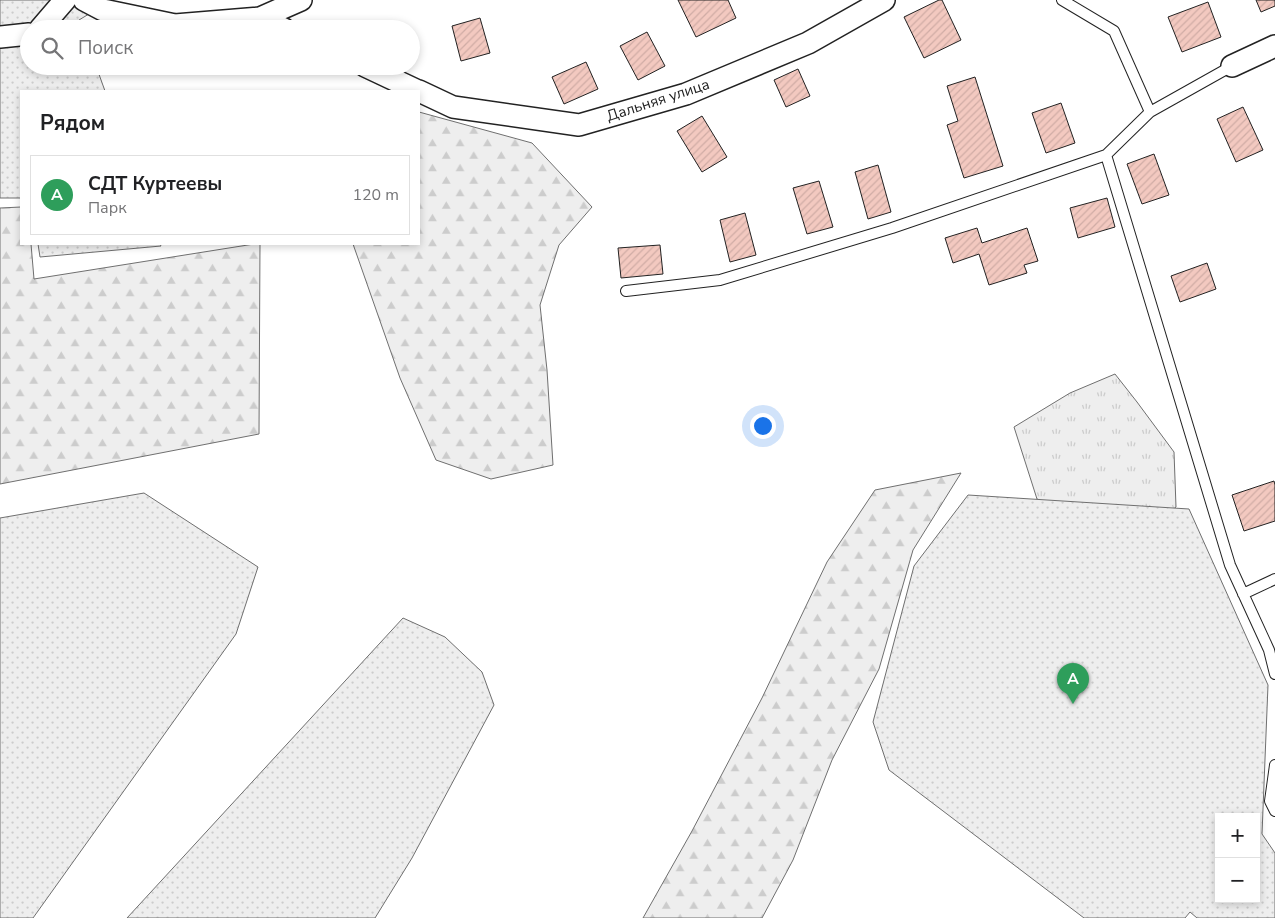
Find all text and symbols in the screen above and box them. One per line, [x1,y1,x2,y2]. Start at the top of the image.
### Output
search box [20,20,420,75]
icon: search [38,34,66,62]
text: Поиск [78,35,133,61]
street label: Дальняя улица [604,74,712,126]
text: Рядом [40,109,105,137]
text: СДТ Куртеевы [88,171,222,197]
text: A [51,184,63,206]
text: 120 m [352,184,399,206]
text: Парк [88,197,127,219]
your location [750,413,776,439]
pin: A [1057,663,1089,704]
map controls [1215,813,1260,903]
button: + [1215,813,1260,858]
button: − [1215,858,1260,903]

